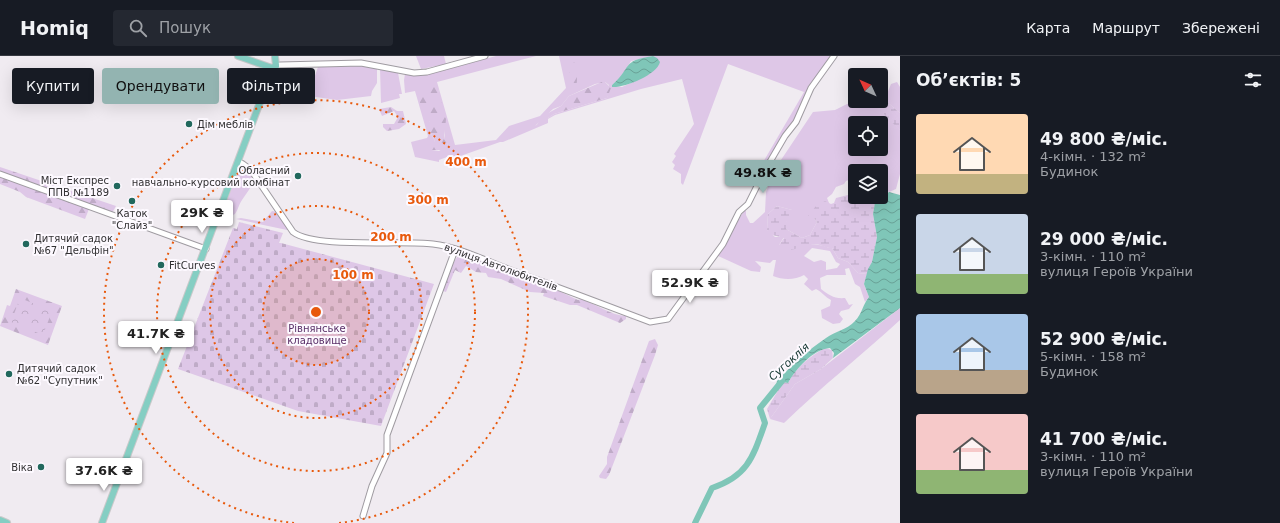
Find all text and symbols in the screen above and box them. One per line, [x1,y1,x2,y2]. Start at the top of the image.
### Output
search box [113,10,393,46]
text: Homiq [20,17,89,39]
icon: search [127,17,149,39]
text: Пошук [159,19,211,37]
text: Карта [1026,20,1070,36]
text: Маршрут [1092,20,1160,36]
text: Збережені [1182,20,1260,36]
chip: Купити [12,68,94,104]
chip: Орендувати [102,68,219,104]
chip: Фільтри [227,68,315,104]
north arrow [848,68,888,108]
map controls [848,68,888,204]
icon: filters [1242,69,1264,91]
text: Об’єктів: 5 [916,70,1021,90]
button: locate [848,116,888,156]
marker: Дім меблів [184,119,194,129]
place label: Дім меблів [197,119,253,130]
text: 49 800 ₴/міс. [1040,129,1168,149]
icon: home [948,130,996,178]
text: 4-кімн. · 132 m² [1040,149,1146,164]
text: 400 m [445,155,487,169]
pin: 49.8K ₴ [726,160,800,194]
button: layers [848,164,888,204]
text: Будинок [1040,164,1098,179]
place label: Обласний навчально-курсовий комбінат [132,165,290,188]
text: 49.8K ₴ [734,165,792,180]
marker: Обласний навчально-курсовий комбінат [293,171,303,181]
place label: Міст Експрес ППВ №1189 [41,175,109,198]
marker: Міст Експрес ППВ №1189 [112,181,122,191]
text: 300 m [407,193,449,207]
marker: Каток "Слайз" [127,196,137,206]
pin: 29K ₴ [174,200,230,234]
text: 29K ₴ [180,205,224,220]
place label: Каток "Слайз" [112,208,152,231]
text: 29 000 ₴/міс. [1040,229,1168,249]
text: 200 m [370,230,412,244]
icon: home [948,230,996,278]
place label: Дитячий садок №67 "Дельфін" [34,233,114,256]
marker: Дитячий садок №67 "Дельфін" [21,239,31,249]
street label: вулиця Автолюбителів [443,241,559,293]
text: 3-кімн. · 110 m² [1040,249,1146,264]
marker: FitCurves [156,260,166,270]
place label: FitCurves [169,260,215,271]
text: вулиця Героїв України [1040,264,1193,279]
text: 100 m [332,268,374,282]
pin: 52.9K ₴ [653,270,727,304]
text: 52.9K ₴ [661,275,719,290]
centre of rings [309,305,323,319]
pin: 41.7K ₴ [119,321,193,355]
park label: Рівнянське кладовище [287,323,347,346]
text: 41.7K ₴ [127,326,185,341]
text: 52 900 ₴/міс. [1040,329,1168,349]
icon: home [948,330,996,378]
water label: Сугоклія [766,340,812,384]
text: 5-кімн. · 158 m² [1040,349,1146,364]
place label: Дитячий садок №62 "Супутник" [17,363,103,386]
text: Будинок [1040,364,1098,379]
marker: Дитячий садок №62 "Супутник" [4,369,14,379]
text: 41 700 ₴/міс. [1040,429,1168,449]
icon: home [948,430,996,478]
text: 3-кімн. · 110 m² [1040,449,1146,464]
pin: 37.6K ₴ [67,458,141,492]
place label: Віка [11,462,33,473]
marker: Віка [36,462,46,472]
text: 37.6K ₴ [75,463,133,478]
text: вулиця Героїв України [1040,464,1193,479]

